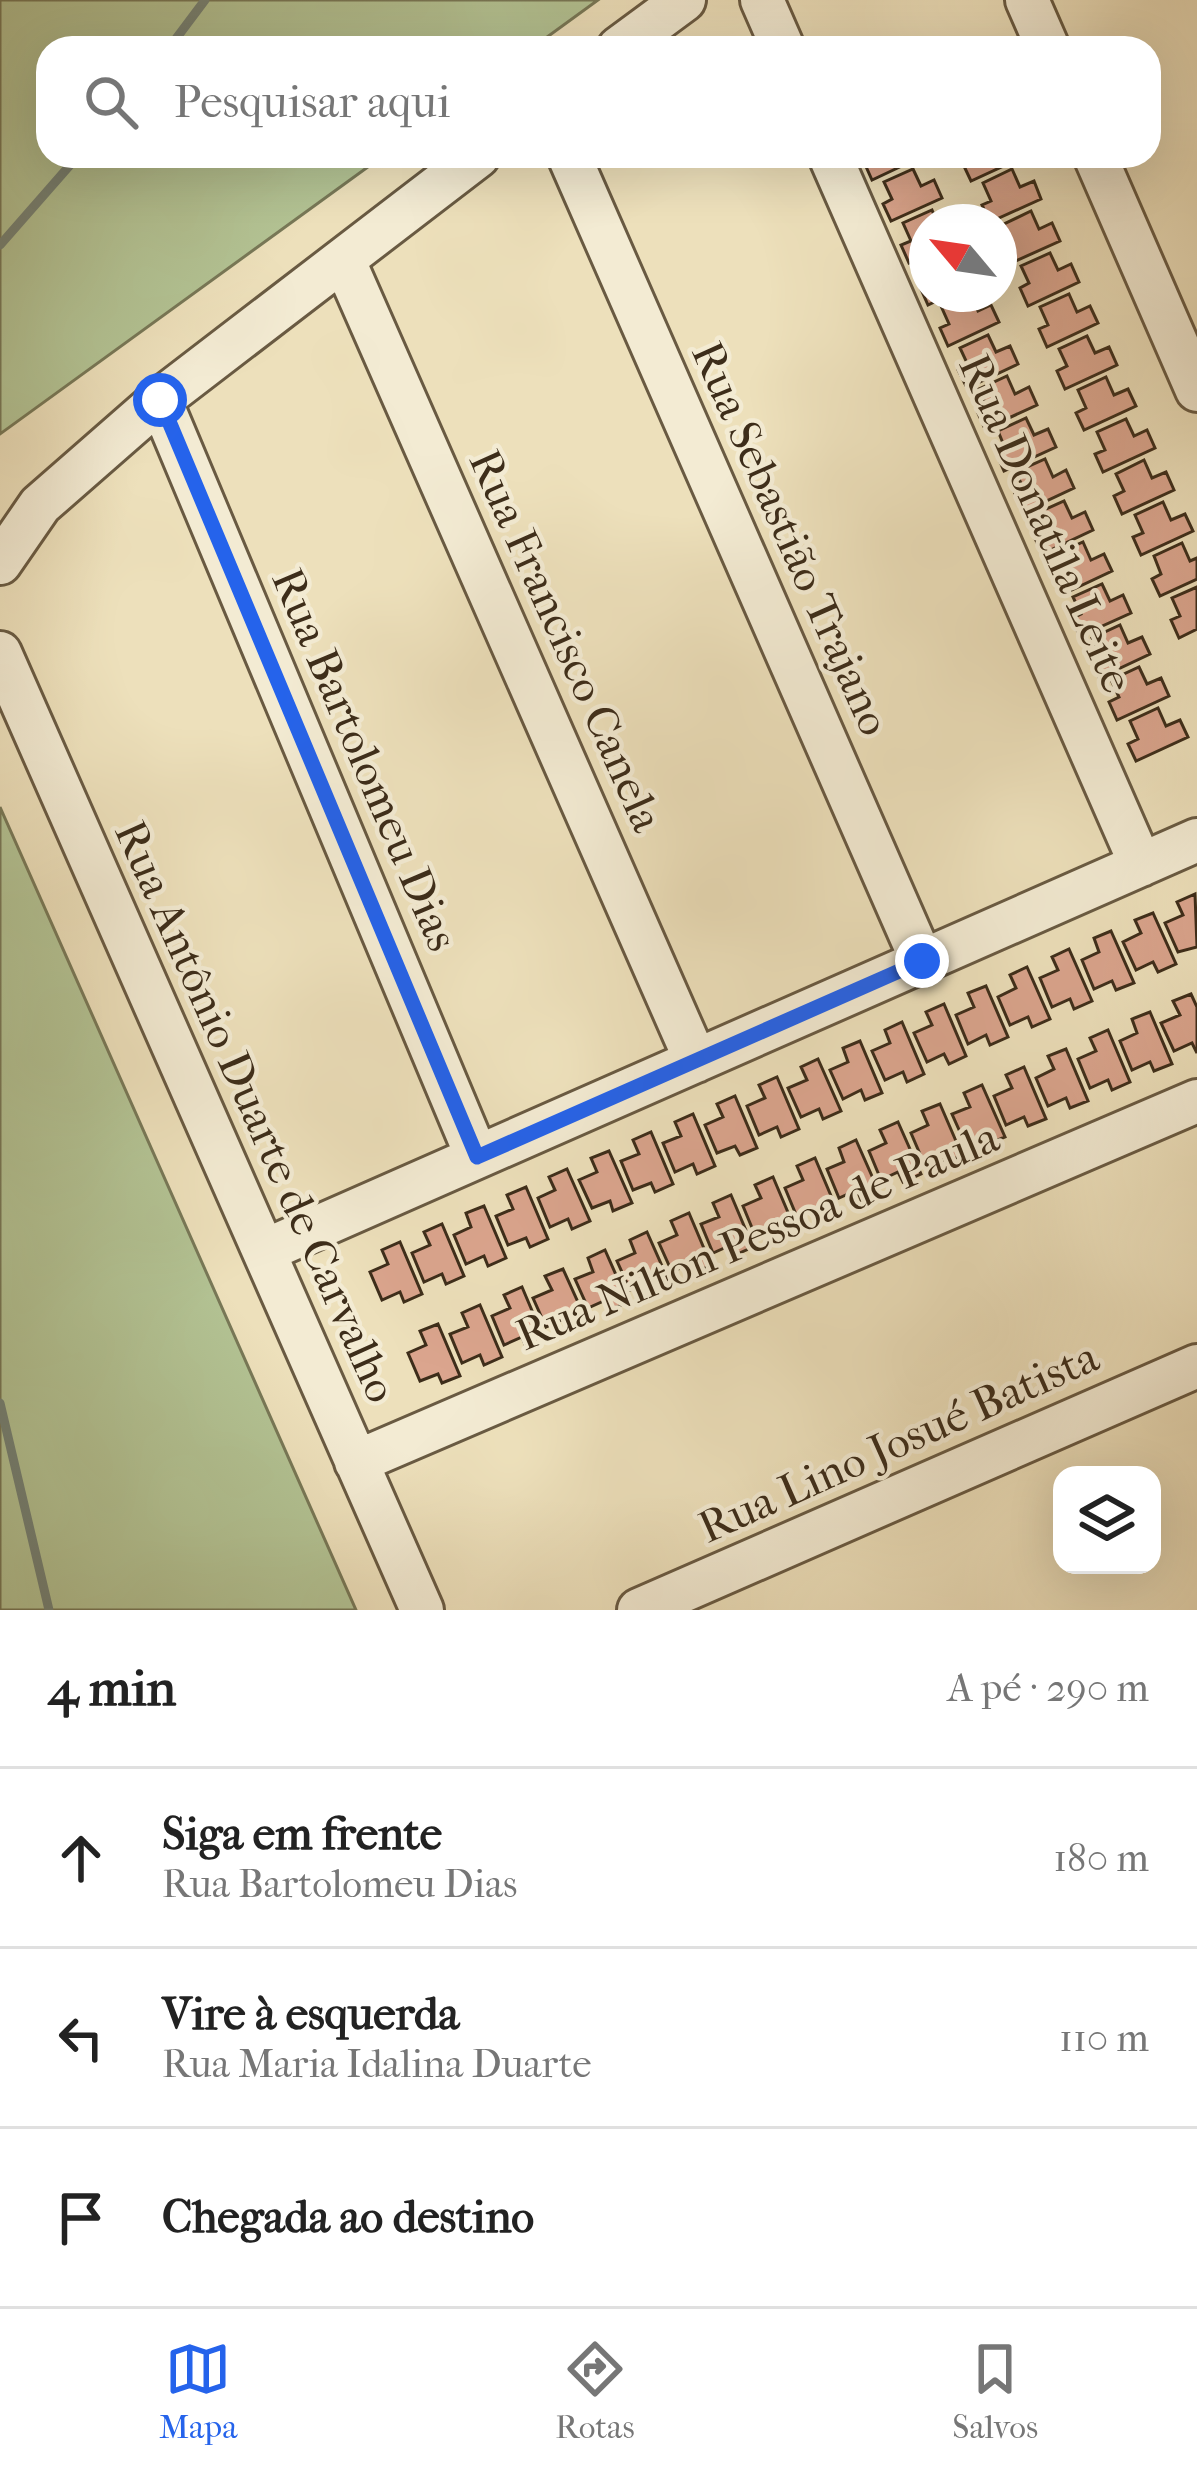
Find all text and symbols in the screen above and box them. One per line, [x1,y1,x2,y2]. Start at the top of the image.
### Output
search box [36,36,1161,168]
icon: search [78,69,144,135]
text: Pesquisar aqui [174,76,450,129]
north arrow [909,204,1017,312]
street label: Rua Sebastião Trajano [680,334,901,744]
street label: Rua Donatila Leite [947,346,1144,701]
route start [133,373,187,427]
street label: Rua Francisco Canela [458,442,674,841]
street label: Rua Bartolomeu Dias [260,560,469,959]
street label: Rua Antônio Duarte de Carvalho [103,813,408,1411]
route end [895,934,949,988]
street label: Rua Nilton Pessoa de Paula [508,1110,1008,1362]
street label: Rua Lino Josué Batista [690,1330,1108,1554]
map controls [1053,1466,1161,1574]
button: layers [1053,1466,1161,1574]
text: 4 min [48,1658,176,1718]
text: A pé · 290 m [947,1665,1149,1711]
text: Siga em frente [162,1808,442,1861]
icon: ahead [48,1825,114,1891]
text: 180 m [1053,1835,1149,1881]
text: Rua Bartolomeu Dias [162,1861,517,1907]
text: Vire à esquerda [162,1988,459,2041]
icon: left [48,2005,114,2071]
text: 110 m [1059,2015,1149,2061]
text: Rua Maria Idalina Duarte [162,2041,592,2087]
icon: arrive [48,2185,114,2251]
text: Chegada ao destino [162,2191,534,2244]
tab: Mapa [159,2336,238,2447]
tab: Rotas [555,2336,635,2447]
tab: Salvos [952,2336,1038,2447]

